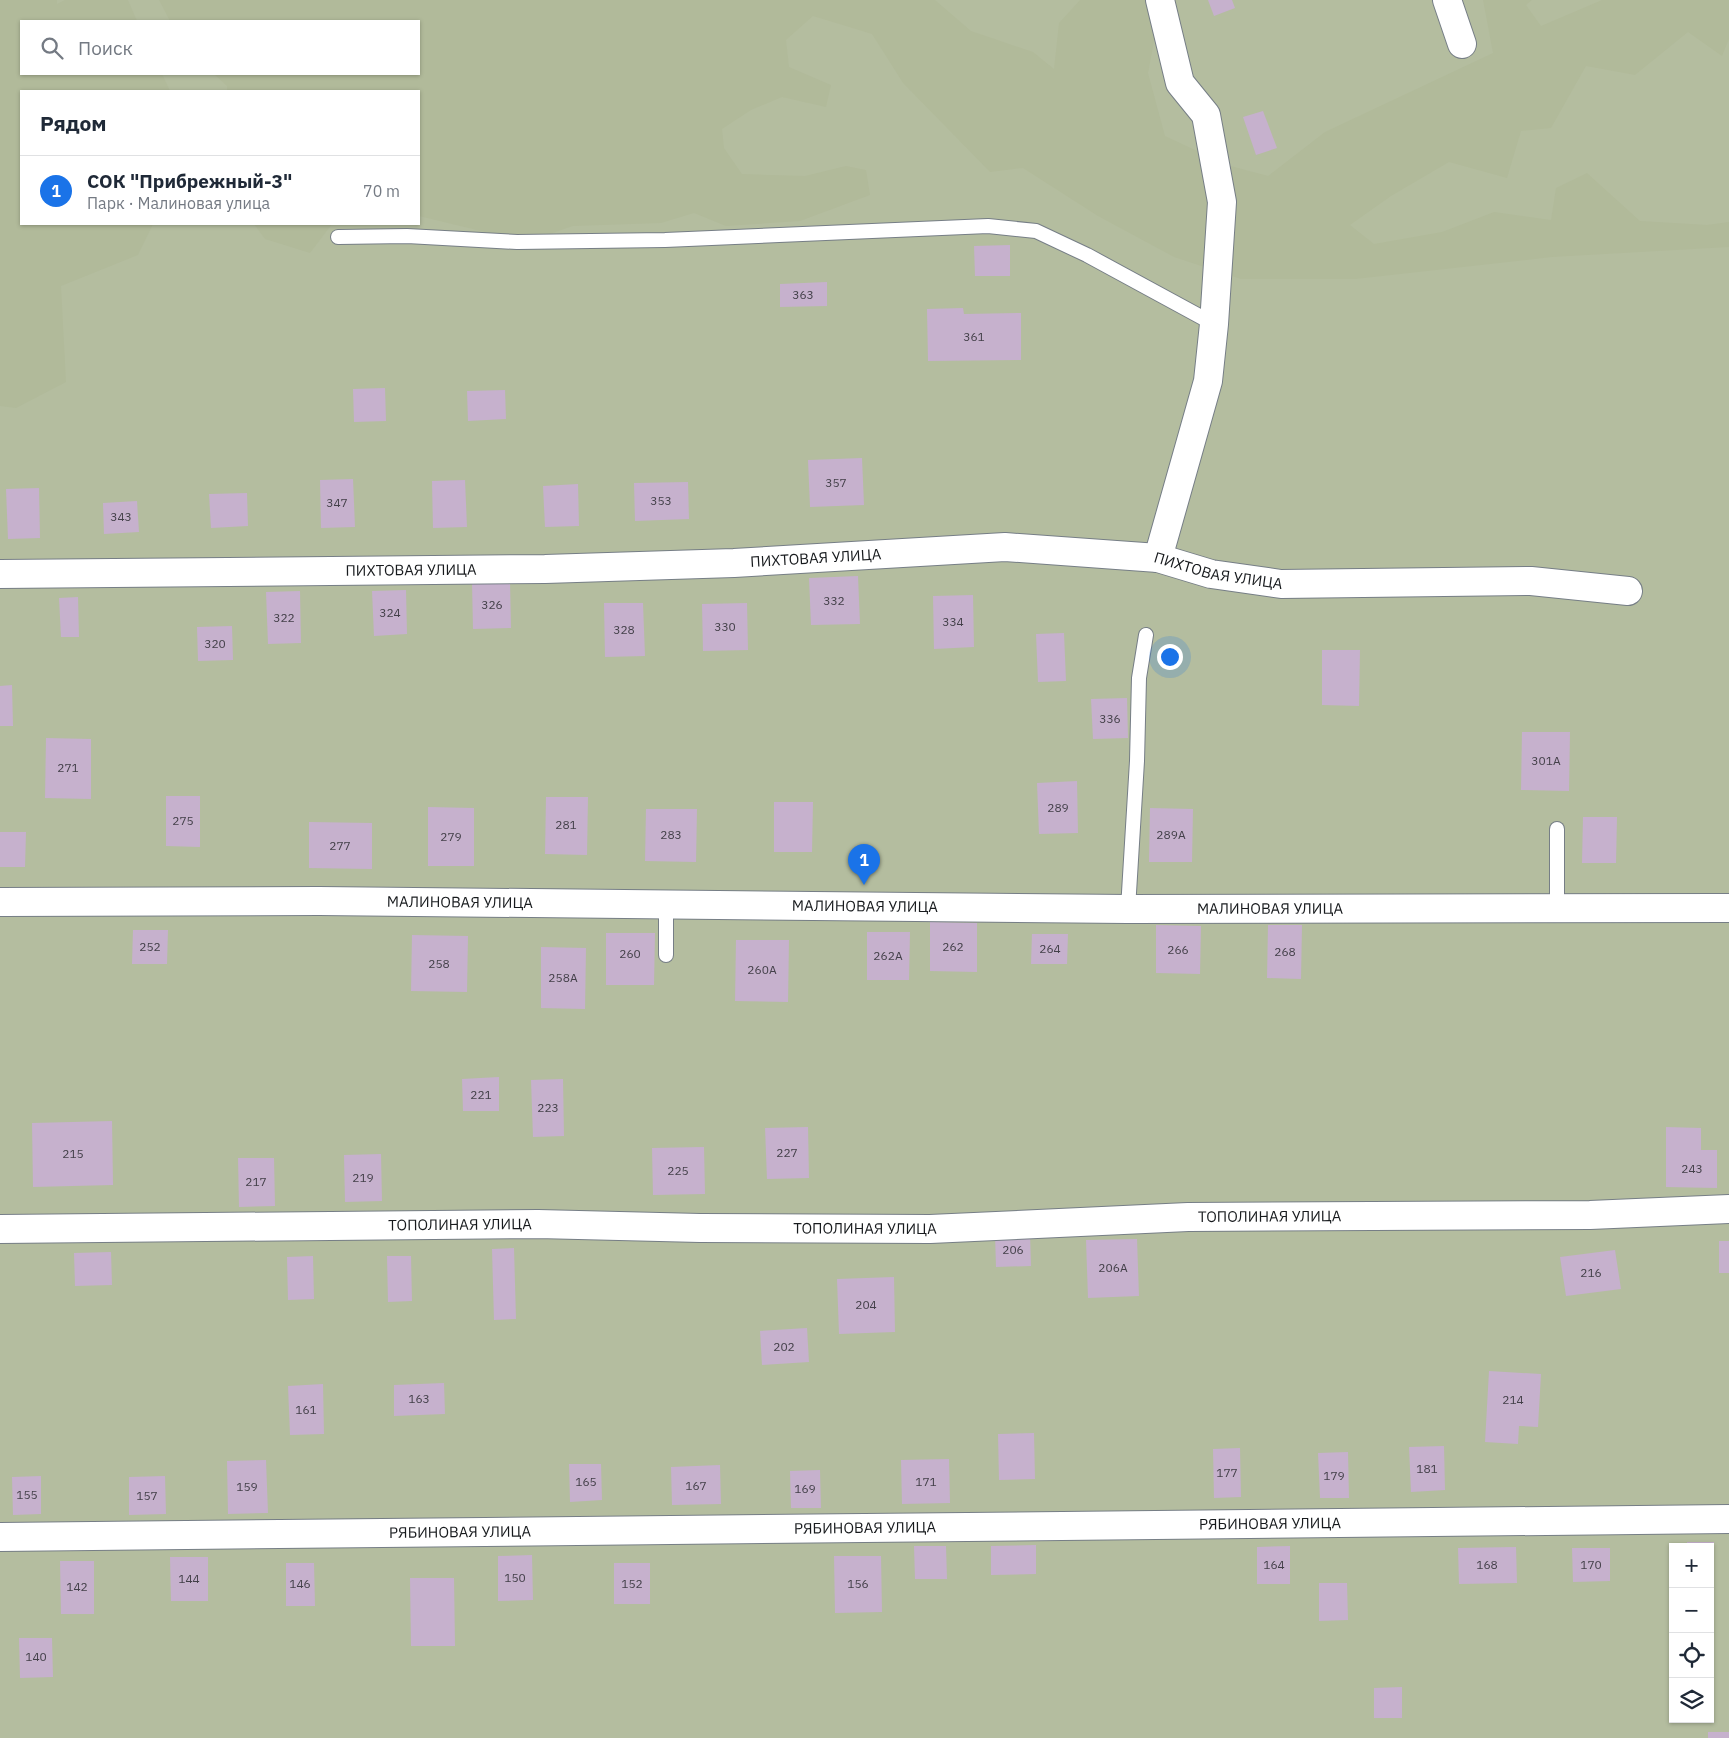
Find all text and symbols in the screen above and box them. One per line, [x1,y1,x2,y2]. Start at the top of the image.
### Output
search box [20,20,420,75]
icon: search [38,34,66,62]
text: Поиск [78,36,133,60]
text: Рядом [40,109,107,137]
text: СОК "Прибрежный-3" [87,169,292,193]
text: 1 [51,181,61,201]
text: 70 m [363,181,400,201]
text: Парк · Малиновая улица [87,193,270,213]
house number: 363 [792,287,814,302]
house number: 361 [963,329,985,344]
house number: 357 [825,475,847,490]
house number: 353 [650,493,672,508]
house number: 347 [326,495,348,510]
house number: 343 [110,509,132,524]
street label: ПИХТОВАЯ УЛИЦА [750,544,882,571]
street label: ПИХТОВАЯ УЛИЦА [1152,547,1284,593]
street label: ПИХТОВАЯ УЛИЦА [345,560,477,580]
house number: 332 [823,593,845,608]
house number: 326 [481,597,503,612]
house number: 324 [379,605,401,620]
house number: 322 [273,610,295,625]
house number: 334 [942,614,964,629]
house number: 330 [714,619,736,634]
house number: 328 [613,622,635,637]
house number: 320 [204,636,226,651]
your location [1157,644,1183,670]
house number: 336 [1099,711,1121,726]
house number: 301А [1531,753,1561,768]
house number: 271 [57,760,79,775]
house number: 289 [1047,800,1069,815]
house number: 275 [172,813,194,828]
house number: 281 [555,817,577,832]
house number: 283 [660,827,682,842]
house number: 289А [1156,827,1186,842]
house number: 279 [440,829,462,844]
house number: 277 [329,838,351,853]
pin: 1 [848,844,880,885]
street label: МАЛИНОВАЯ УЛИЦА [387,892,534,912]
street label: МАЛИНОВАЯ УЛИЦА [792,896,939,916]
street label: МАЛИНОВАЯ УЛИЦА [1197,899,1343,918]
house number: 252 [139,939,161,954]
house number: 262 [942,939,964,954]
house number: 264 [1039,941,1061,956]
house number: 266 [1167,942,1189,957]
house number: 268 [1274,944,1296,959]
house number: 260 [619,946,641,961]
house number: 262А [873,948,903,963]
house number: 258 [428,956,450,971]
house number: 260А [747,962,777,977]
house number: 258А [548,970,578,985]
house number: 221 [470,1087,492,1102]
house number: 223 [537,1100,559,1115]
house number: 227 [776,1145,798,1160]
house number: 215 [62,1146,84,1161]
house number: 243 [1681,1161,1703,1176]
house number: 225 [667,1163,689,1178]
house number: 219 [352,1170,374,1185]
house number: 217 [245,1174,267,1189]
street label: ТОПОЛИНАЯ УЛИЦА [1198,1206,1342,1226]
street label: ТОПОЛИНАЯ УЛИЦА [388,1214,532,1234]
street label: ТОПОЛИНАЯ УЛИЦА [793,1218,937,1238]
house number: 206 [1002,1242,1024,1257]
house number: 206А [1098,1260,1128,1275]
house number: 216 [1580,1265,1602,1280]
house number: 204 [855,1297,877,1312]
house number: 202 [773,1339,795,1354]
house number: 163 [408,1391,430,1406]
house number: 214 [1502,1392,1524,1407]
house number: 161 [295,1402,317,1417]
house number: 181 [1416,1461,1438,1476]
house number: 177 [1216,1465,1238,1480]
house number: 179 [1323,1468,1345,1483]
house number: 165 [575,1474,597,1489]
house number: 171 [915,1474,937,1489]
house number: 167 [685,1478,707,1493]
house number: 159 [236,1479,258,1494]
house number: 169 [794,1481,816,1496]
house number: 155 [16,1487,38,1502]
house number: 157 [136,1488,158,1503]
street label: РЯБИНОВАЯ УЛИЦА [1199,1513,1341,1534]
street label: РЯБИНОВАЯ УЛИЦА [794,1517,937,1538]
street label: РЯБИНОВАЯ УЛИЦА [389,1521,532,1542]
map controls [1669,1543,1714,1723]
button: + [1669,1543,1714,1588]
house number: 164 [1263,1557,1285,1572]
house number: 168 [1476,1557,1498,1572]
house number: 170 [1580,1557,1602,1572]
house number: 150 [504,1570,526,1585]
house number: 144 [178,1571,200,1586]
house number: 146 [289,1576,311,1591]
house number: 152 [621,1576,643,1591]
house number: 156 [847,1576,869,1591]
house number: 142 [66,1579,88,1594]
button: − [1669,1588,1714,1633]
button: locate [1669,1633,1714,1678]
house number: 140 [25,1649,47,1664]
button: layers [1669,1678,1714,1723]

